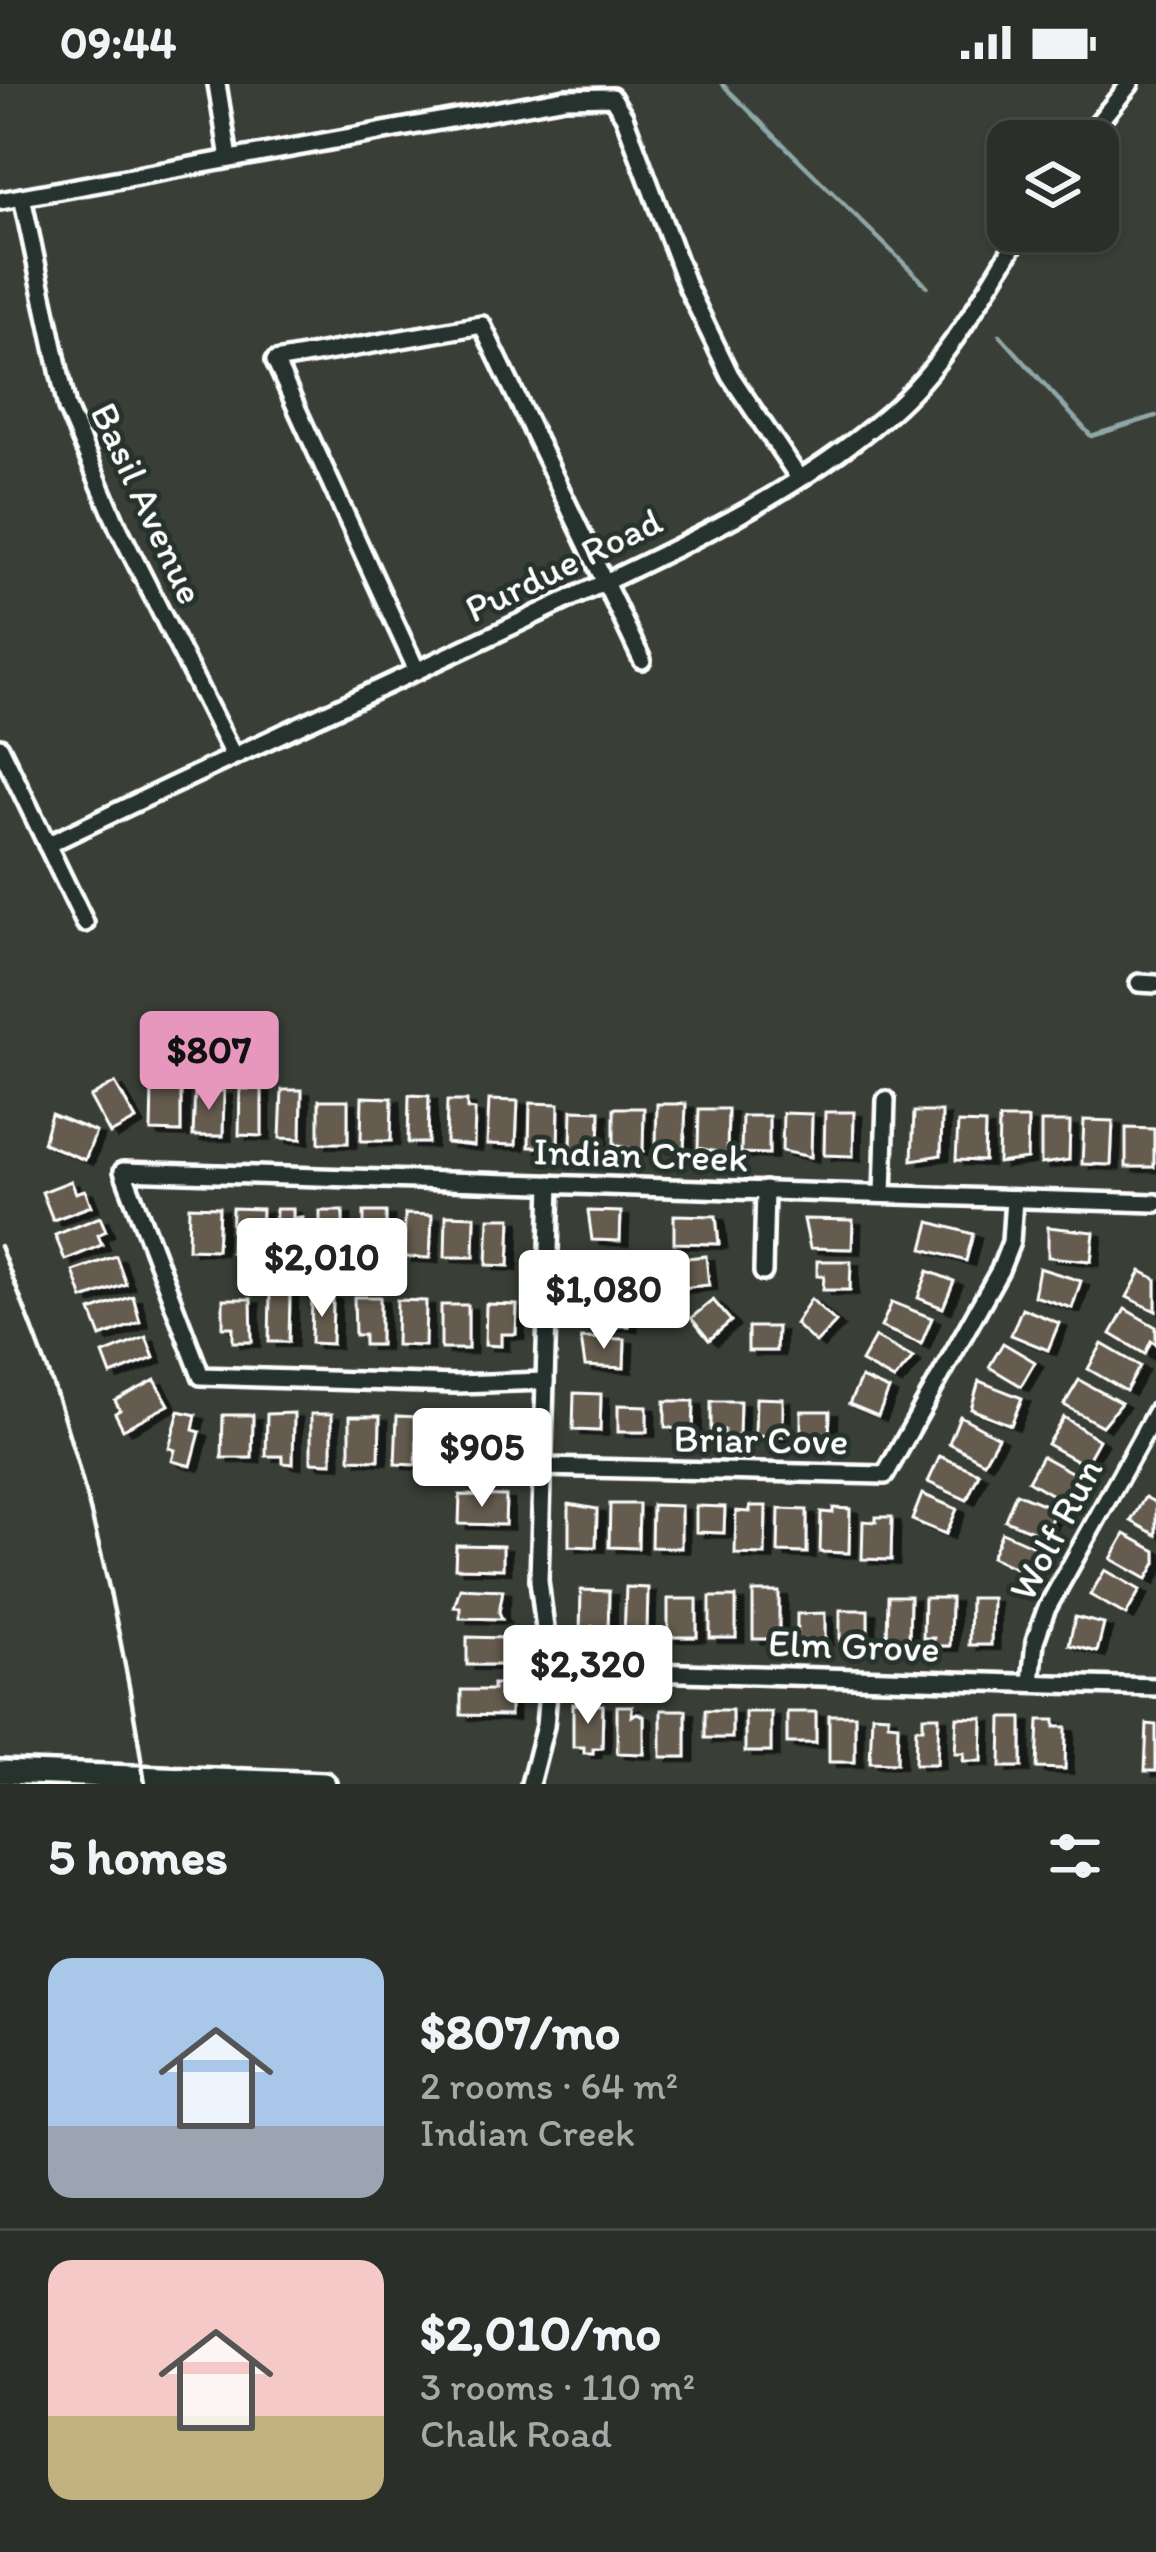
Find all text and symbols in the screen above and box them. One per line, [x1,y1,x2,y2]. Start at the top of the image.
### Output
text: 09:44 [60,15,176,69]
map controls [987,120,1119,252]
button: layers [987,120,1119,252]
street label: Basil Avenue [80,395,215,611]
street label: Purdue Road [457,496,670,632]
pin: $807 [138,1011,280,1113]
text: $807 [167,1026,251,1073]
street label: Indian Creek [533,1127,749,1182]
pin: $2,010 [224,1218,420,1320]
text: $2,010 [264,1233,380,1280]
pin: $1,080 [506,1250,702,1352]
text: $1,080 [546,1265,662,1312]
pin: $905 [411,1408,553,1510]
street label: Briar Cove [673,1414,849,1465]
text: $905 [440,1423,524,1470]
street label: Wolf Run [999,1450,1112,1608]
street label: Elm Grove [767,1619,941,1672]
pin: $2,320 [490,1625,686,1727]
text: $2,320 [530,1640,646,1687]
icon: filters [1042,1823,1108,1889]
text: 5 homes [48,1826,228,1887]
text: $807/mo [420,2001,621,2062]
icon: home [144,2006,288,2150]
text: 2 rooms · 64 m² [420,2062,678,2109]
text: Indian Creek [420,2109,635,2156]
text: $2,010/mo [420,2302,662,2363]
icon: home [144,2308,288,2452]
text: 3 rooms · 110 m² [420,2363,695,2410]
text: Chalk Road [420,2410,612,2457]

